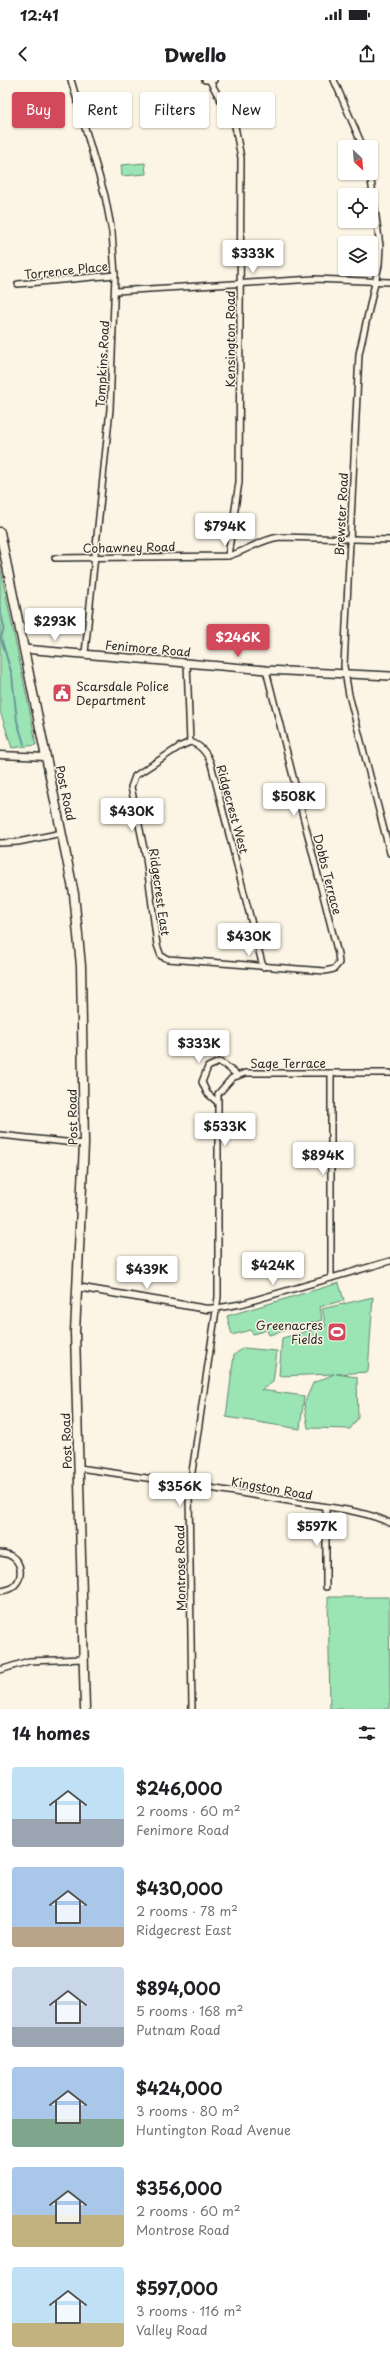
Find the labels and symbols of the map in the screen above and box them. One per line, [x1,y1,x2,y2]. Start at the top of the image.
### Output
north arrow [338,140,378,180]
pin: $333K [225,240,281,274]
street label: Torrence Place [23,257,109,283]
street label: Kensington Road [221,291,239,387]
street label: Tompkins Road [91,320,113,408]
street label: Brewster Road [330,472,352,556]
pin: $794K [197,513,253,547]
street label: Cohawney Road [83,537,175,557]
pin: $293K [27,608,83,642]
pin: $246K [210,624,266,658]
street label: Fenimore Road [104,635,192,661]
place label: Scarsdale Police Department [76,677,169,709]
public building icon: Scarsdale Police Department [51,682,73,704]
street label: Ridgecrest West [212,763,254,856]
street label: Post Road [51,764,81,822]
pin: $508K [266,783,322,817]
pin: $430K [104,798,160,832]
street label: Dobbs Terrace [309,832,347,916]
street label: Ridgecrest East [145,847,175,937]
pin: $430K [221,923,277,957]
pin: $333K [171,1030,227,1064]
street label: Sage Terrace [250,1054,326,1072]
street label: Post Road [63,1089,81,1145]
pin: $533K [197,1113,253,1147]
pin: $894K [295,1142,351,1176]
pin: $424K [245,1252,301,1286]
pin: $439K [119,1256,175,1290]
place label: Greenacres Fields [256,1316,324,1348]
sports icon: Greenacres Fields [326,1321,348,1343]
street label: Post Road [56,1412,76,1470]
street label: Kingston Road [230,1472,314,1504]
pin: $356K [152,1473,208,1507]
pin: $597K [289,1513,345,1547]
street label: Montrose Road [170,1525,190,1611]

